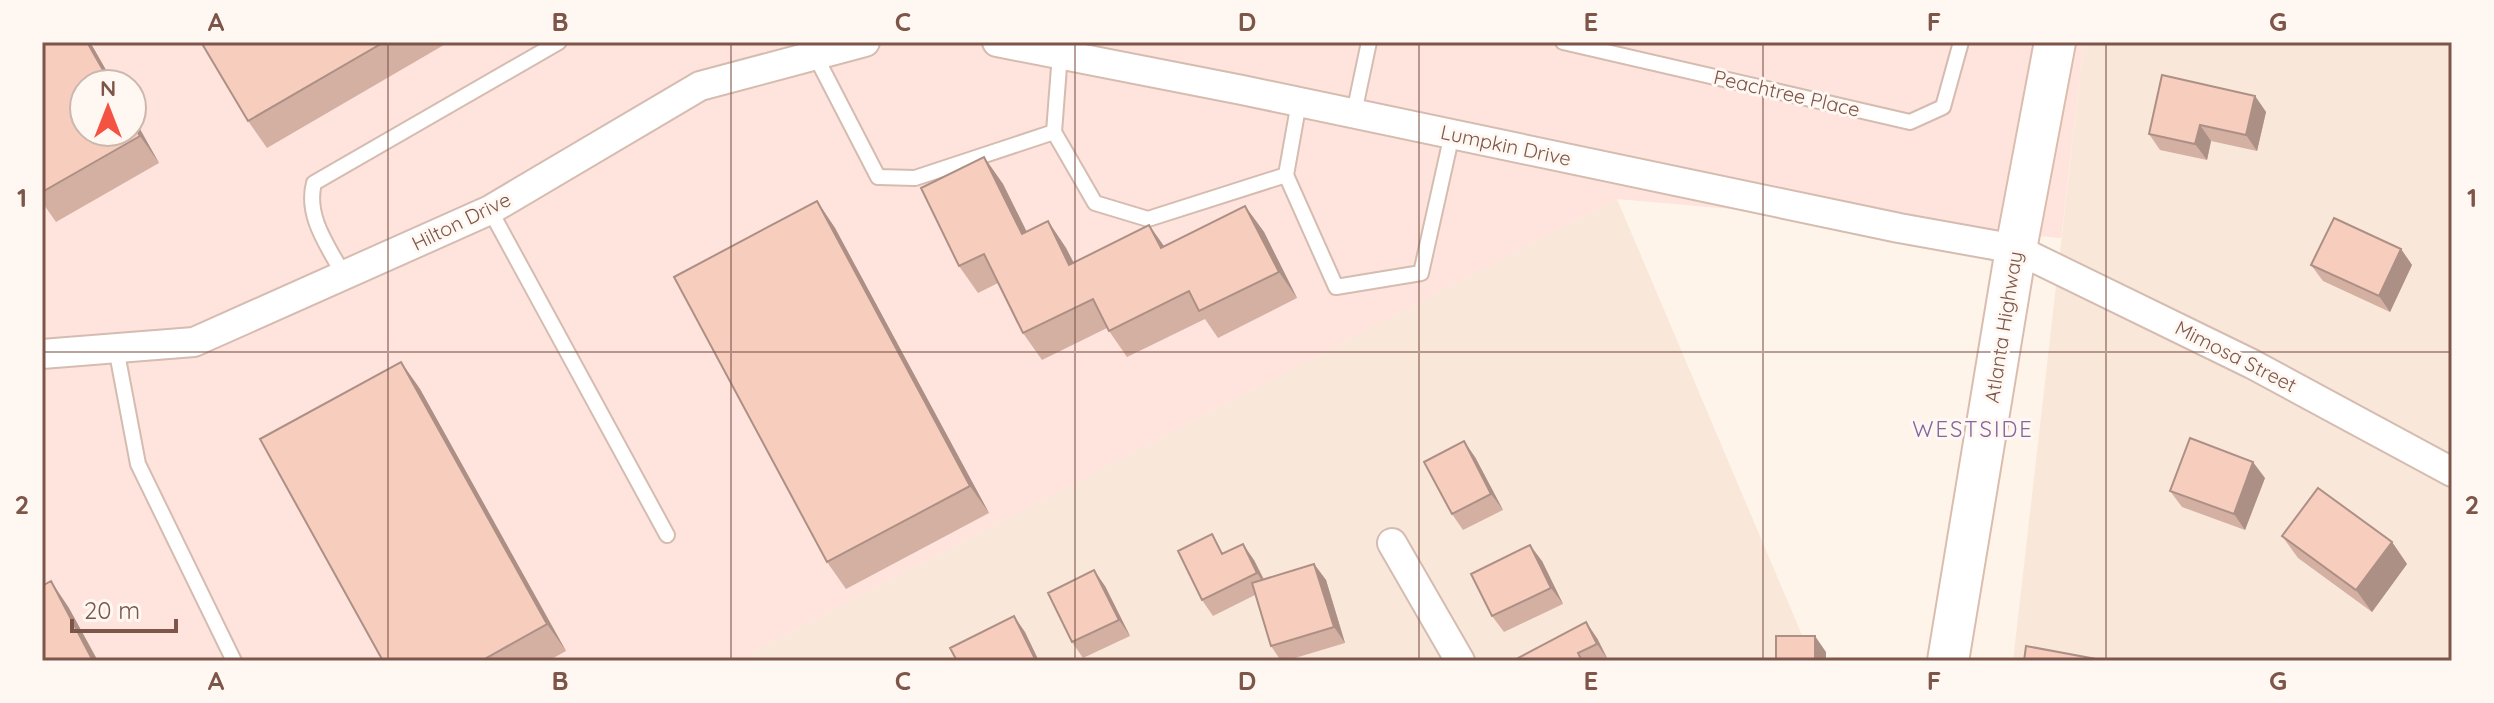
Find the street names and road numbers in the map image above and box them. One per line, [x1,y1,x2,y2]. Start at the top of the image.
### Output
street label: Peachtree Place [1711,64,1863,122]
street label: Lumpkin Drive [1439,119,1573,171]
street label: Hilton Drive [407,186,515,256]
street label: Atlanta Highway [1979,249,2027,405]
street label: Mimosa Street [2171,315,2301,397]

